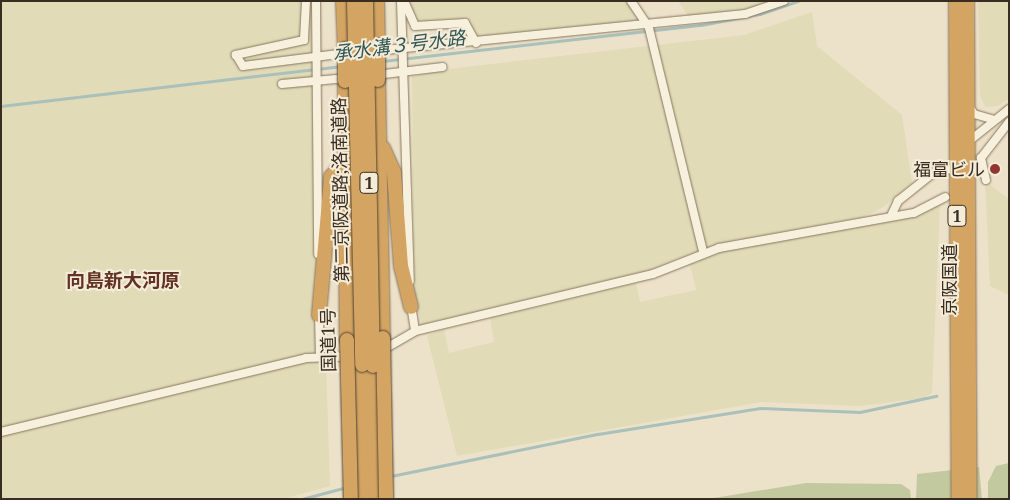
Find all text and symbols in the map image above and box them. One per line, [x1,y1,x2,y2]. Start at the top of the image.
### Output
water label: 承水溝３号水路 [332,27,466,65]
street label: 第二京阪道路;洛南道路 [328,97,352,283]
place label: 福富ビル [913,158,985,180]
marker: 福富ビル [989,163,1001,175]
road number: 1 [359,170,379,197]
road number: 1 [947,202,967,230]
street label: 京阪国道 [938,244,960,316]
district label: 向島新大河原 [66,270,180,292]
street label: 国道1号 [317,308,339,372]

